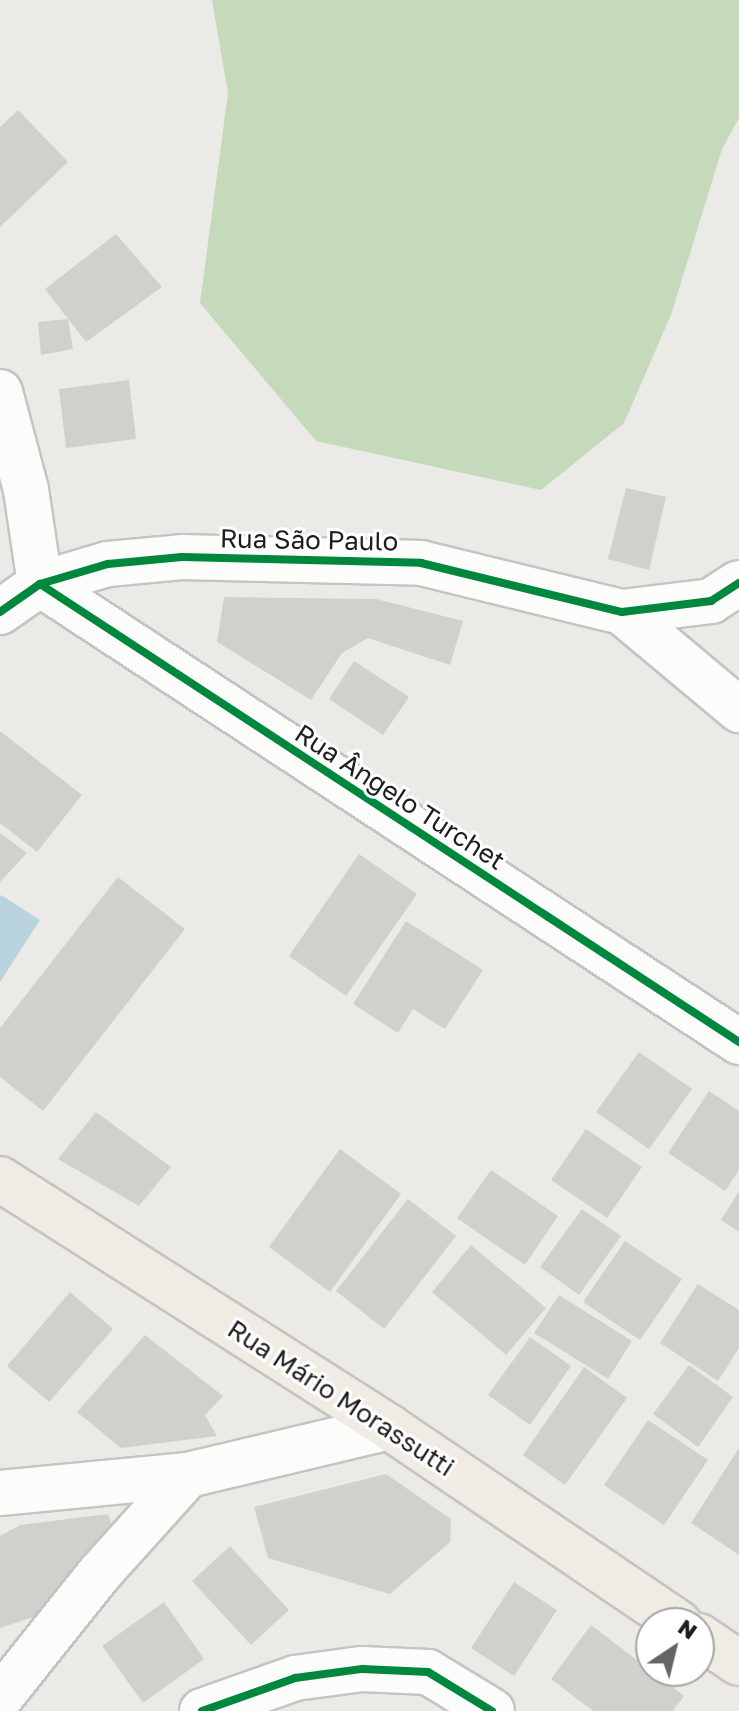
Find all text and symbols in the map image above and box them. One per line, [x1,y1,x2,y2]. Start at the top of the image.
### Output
street label: Rua São Paulo [220,523,398,557]
street label: Rua Ângelo Turchet [289,718,511,876]
street label: Rua Mário Morassutti [222,1313,460,1483]
north arrow [635,1607,715,1687]
text: N [673,1613,702,1644]

